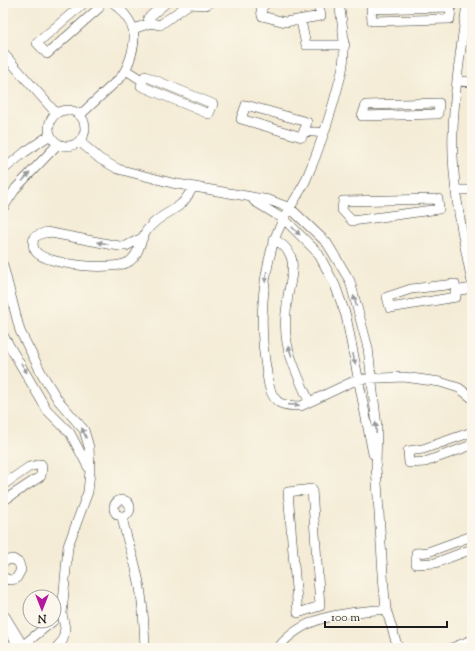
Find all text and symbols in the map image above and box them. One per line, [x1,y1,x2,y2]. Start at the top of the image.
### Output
one-way arrow [22,171,31,182]
one-way arrow [291,226,301,236]
one-way arrow [97,240,110,246]
one-way arrow [263,271,269,283]
one-way arrow [352,294,358,306]
one-way arrow [287,345,293,357]
one-way arrow [351,353,357,366]
one-way arrow [20,362,27,374]
one-way arrow [288,402,300,409]
one-way arrow [373,421,379,434]
one-way arrow [81,427,87,439]
north arrow [22,589,62,629]
scale bar [325,603,447,629]
text: 100 m [331,609,360,627]
text: N [37,610,47,626]

